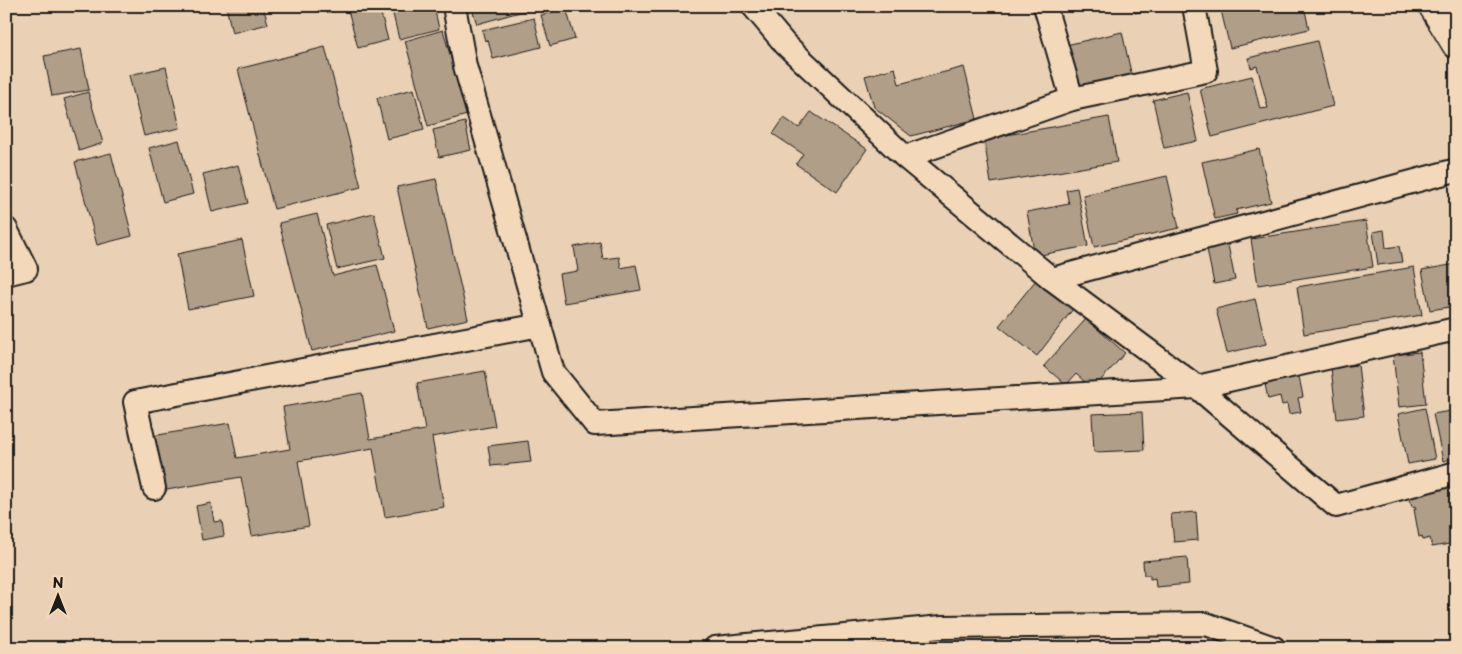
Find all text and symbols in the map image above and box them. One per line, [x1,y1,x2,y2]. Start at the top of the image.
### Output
north arrow [32,572,82,622]
text: N [52,572,64,593]

